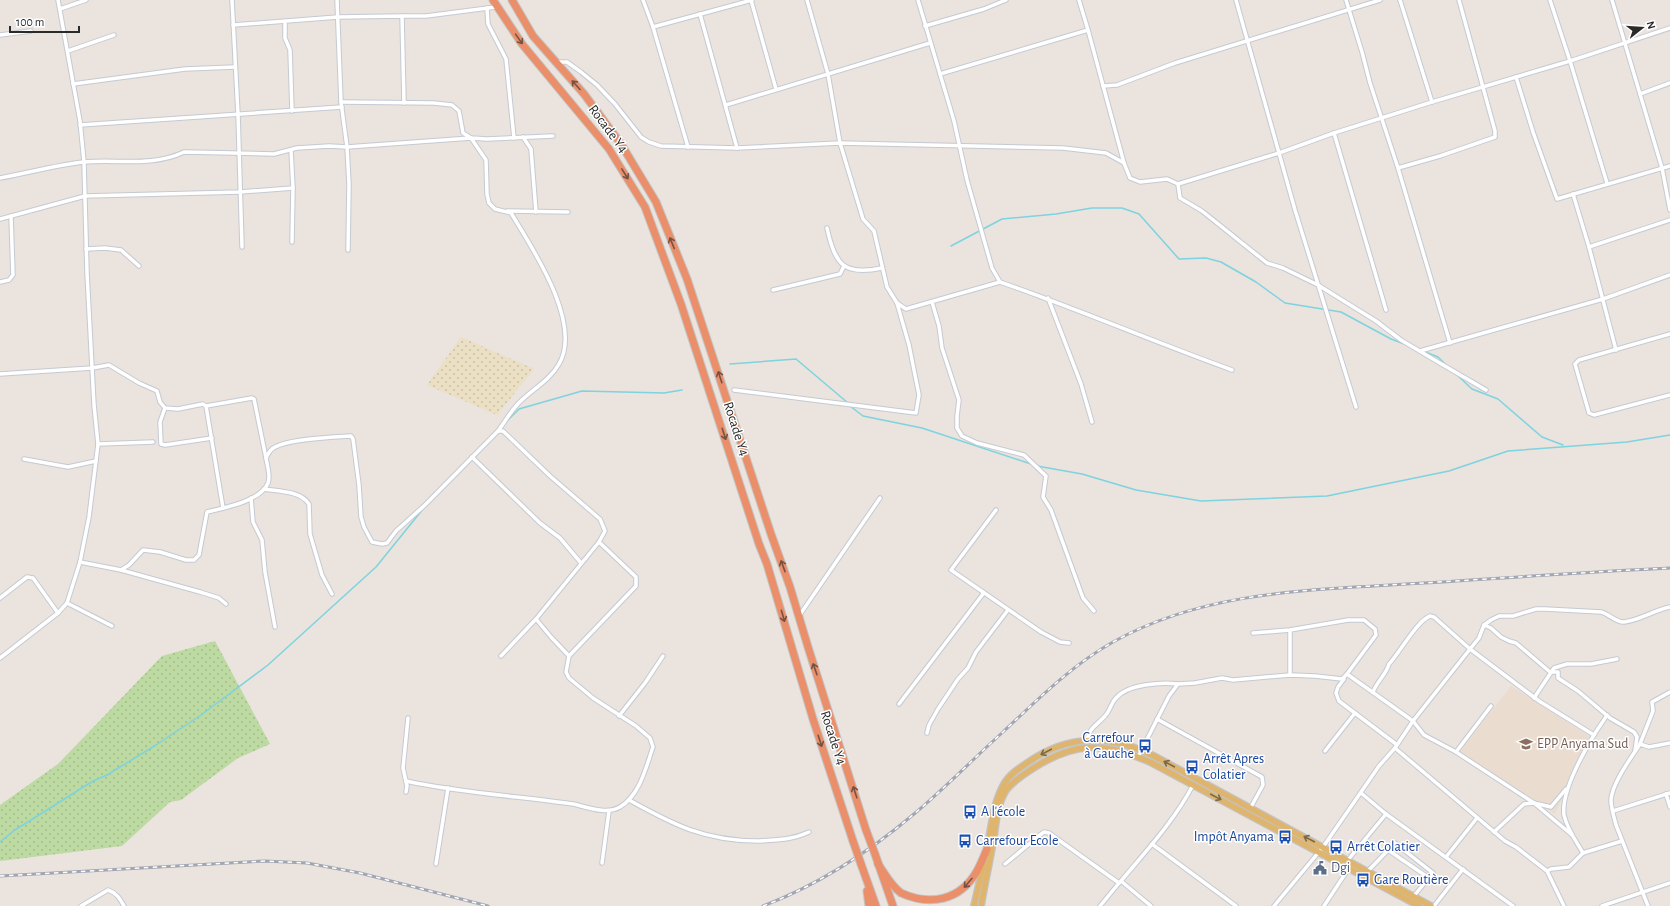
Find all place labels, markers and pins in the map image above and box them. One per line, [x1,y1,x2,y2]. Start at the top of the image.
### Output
place label: Carrefour à Gauche [1083,731,1134,761]
school or university icon: EPP Anyama Sud [1518,736,1534,752]
place label: EPP Anyama Sud [1537,737,1629,751]
bus stop icon: Carrefour à Gauche [1137,738,1153,754]
place label: Arrêt Apres Colatier [1203,752,1264,782]
bus stop icon: Arrêt Apres Colatier [1184,759,1200,775]
bus stop icon: A l'école [962,804,978,820]
place label: A l'école [981,805,1025,819]
bus stop icon: Impôt Anyama [1277,829,1293,845]
place label: Impôt Anyama [1194,830,1275,844]
bus stop icon: Carrefour Ecole [957,833,973,849]
place label: Carrefour Ecole [976,834,1058,848]
bus stop icon: Arrêt Colatier [1328,839,1344,855]
place label: Arrêt Colatier [1347,840,1420,854]
public building icon: Dgi [1312,860,1328,876]
place label: Dgi [1331,861,1350,875]
bus stop icon: Gare Routière [1355,872,1371,888]
place label: Gare Routière [1374,873,1448,887]

